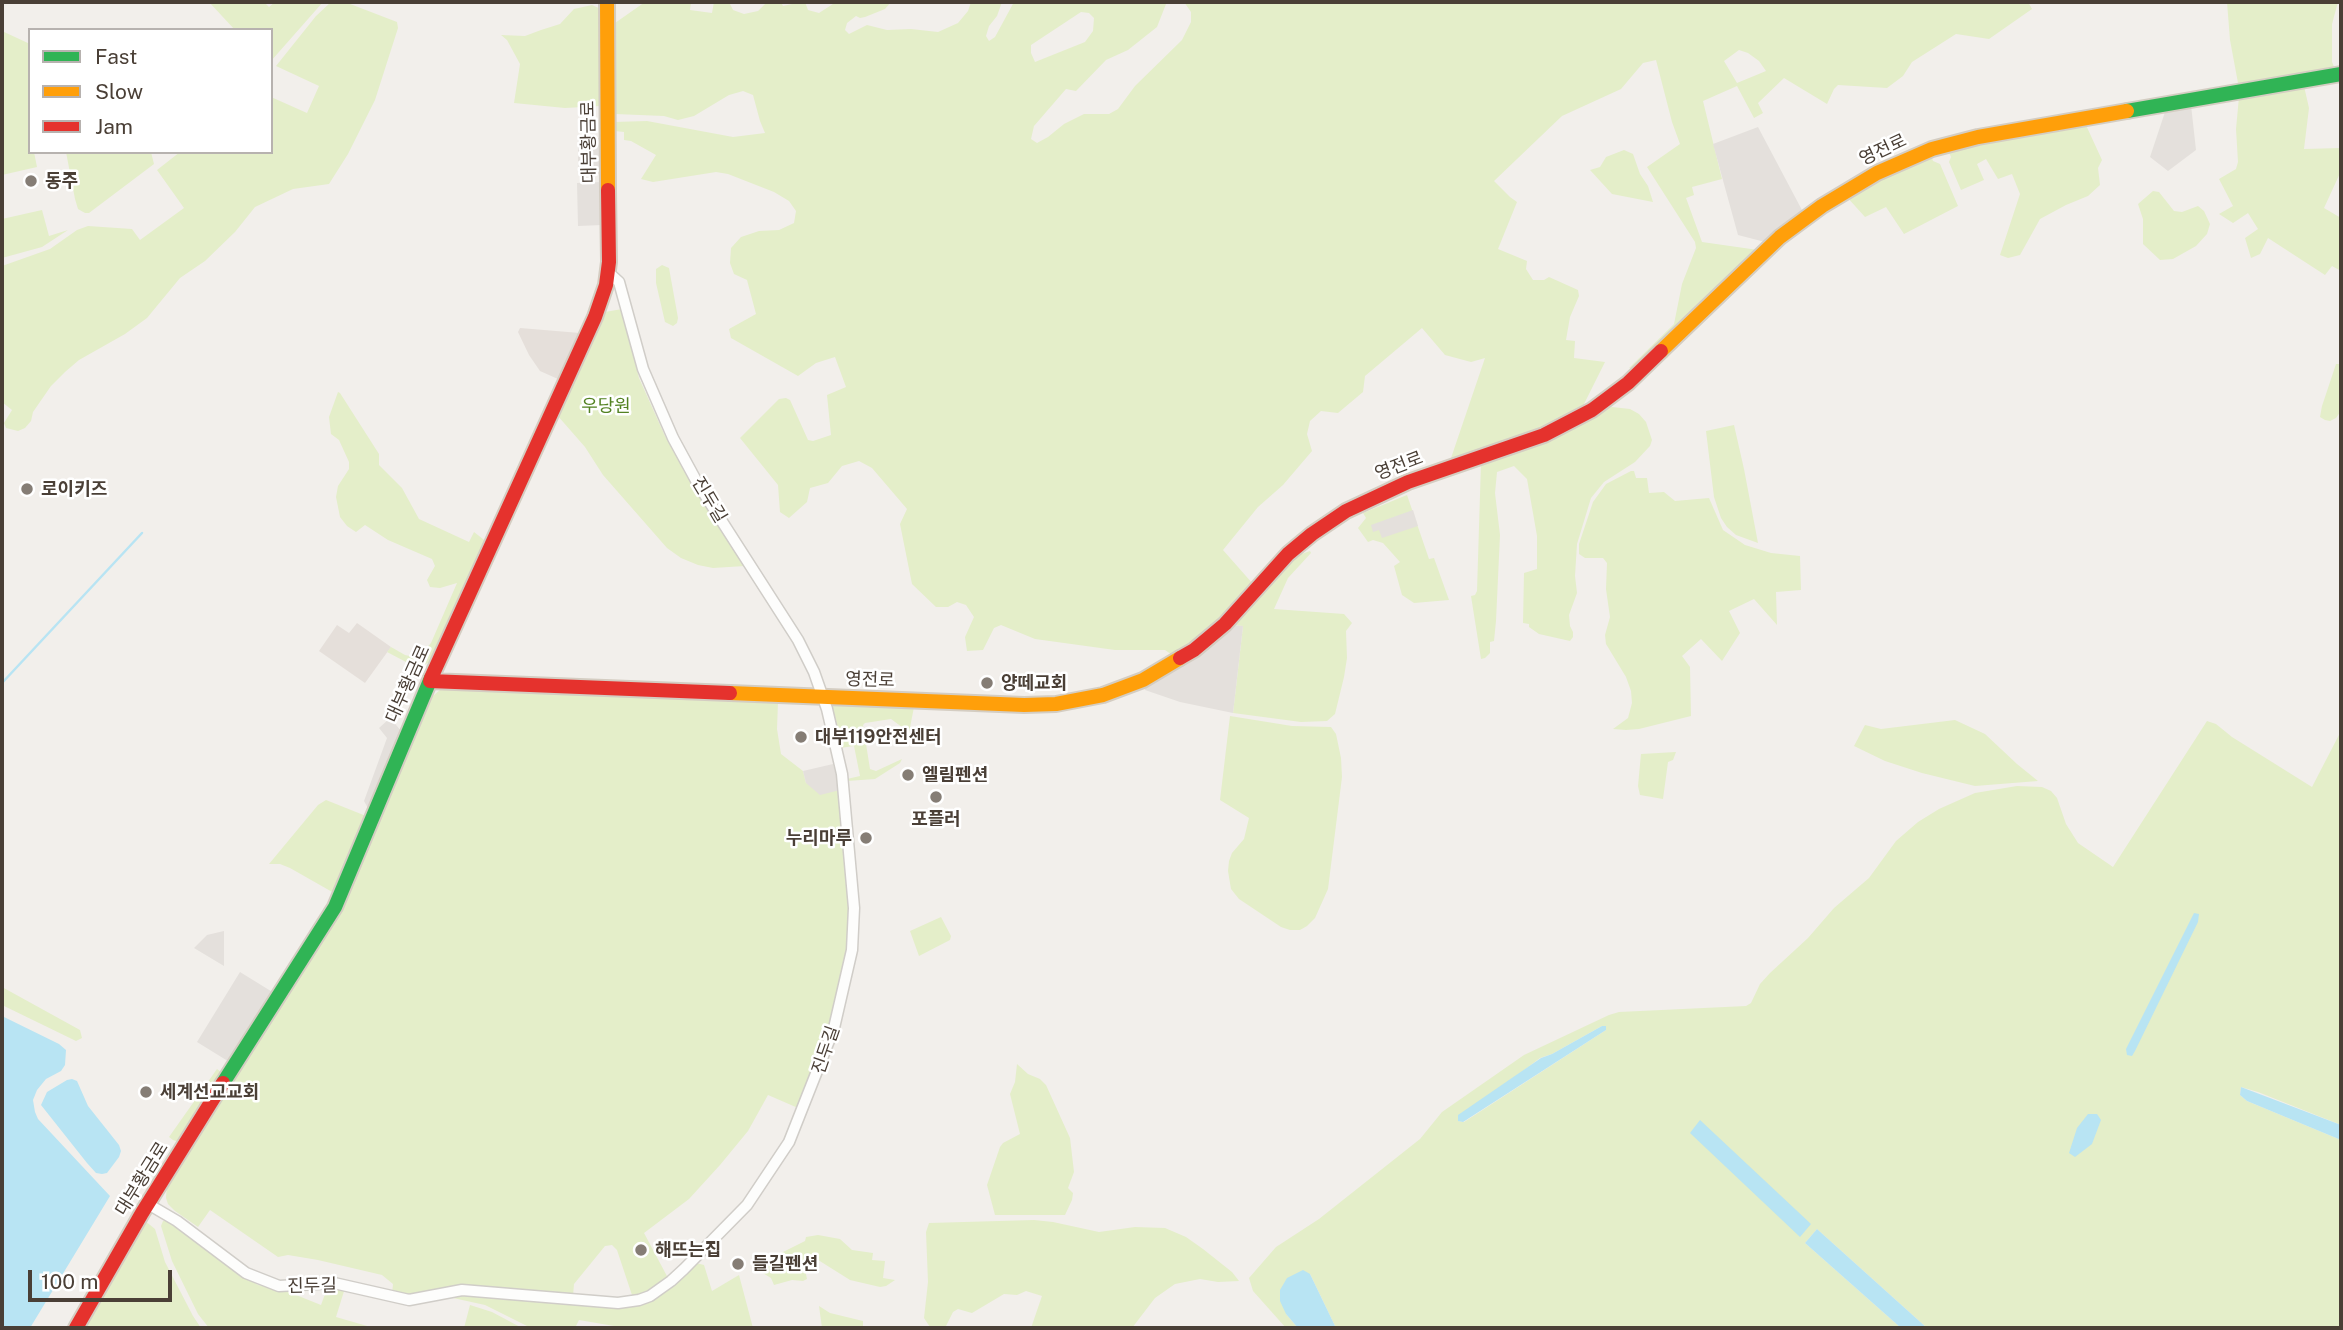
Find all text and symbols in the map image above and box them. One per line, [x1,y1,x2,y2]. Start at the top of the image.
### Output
legend [28,28,273,154]
text: Fast [95,44,137,69]
text: Slow [95,79,143,104]
street label: 대부황금로 [577,100,601,184]
text: Jam [95,114,133,139]
street label: 영전로 [1856,130,1910,170]
place label: 동주 [45,170,78,192]
marker: 동주 [23,173,39,189]
park label: 우당원 [581,395,631,417]
street label: 영전로 [1372,447,1426,485]
street label: 진두길 [687,473,731,527]
place label: 로이키즈 [41,478,107,500]
marker: 로이키즈 [19,481,35,497]
street label: 대부황금로 [381,642,435,726]
street label: 영전로 [845,668,895,692]
place label: 양떼교회 [1001,672,1067,694]
marker: 양떼교회 [979,675,995,691]
place label: 대부119안전센터 [815,726,942,748]
marker: 대부119안전센터 [793,729,809,745]
place label: 엘림펜션 [922,764,988,786]
marker: 엘림펜션 [900,767,916,783]
marker: 포플러 [928,789,944,805]
place label: 포플러 [911,808,961,830]
place label: 누리마루 [786,827,852,849]
marker: 누리마루 [858,830,874,846]
street label: 진두길 [808,1023,844,1077]
place label: 세계선교교회 [160,1081,259,1103]
marker: 세계선교교회 [138,1084,154,1100]
street label: 대부황금로 [111,1138,173,1220]
place label: 해뜨는집 [655,1239,721,1261]
marker: 해뜨는집 [633,1242,649,1258]
place label: 들길펜션 [752,1253,818,1275]
scale bar [32,1256,175,1300]
marker: 들길펜션 [730,1256,746,1272]
text: 100 m [41,1269,98,1294]
street label: 진두길 [287,1275,337,1297]

